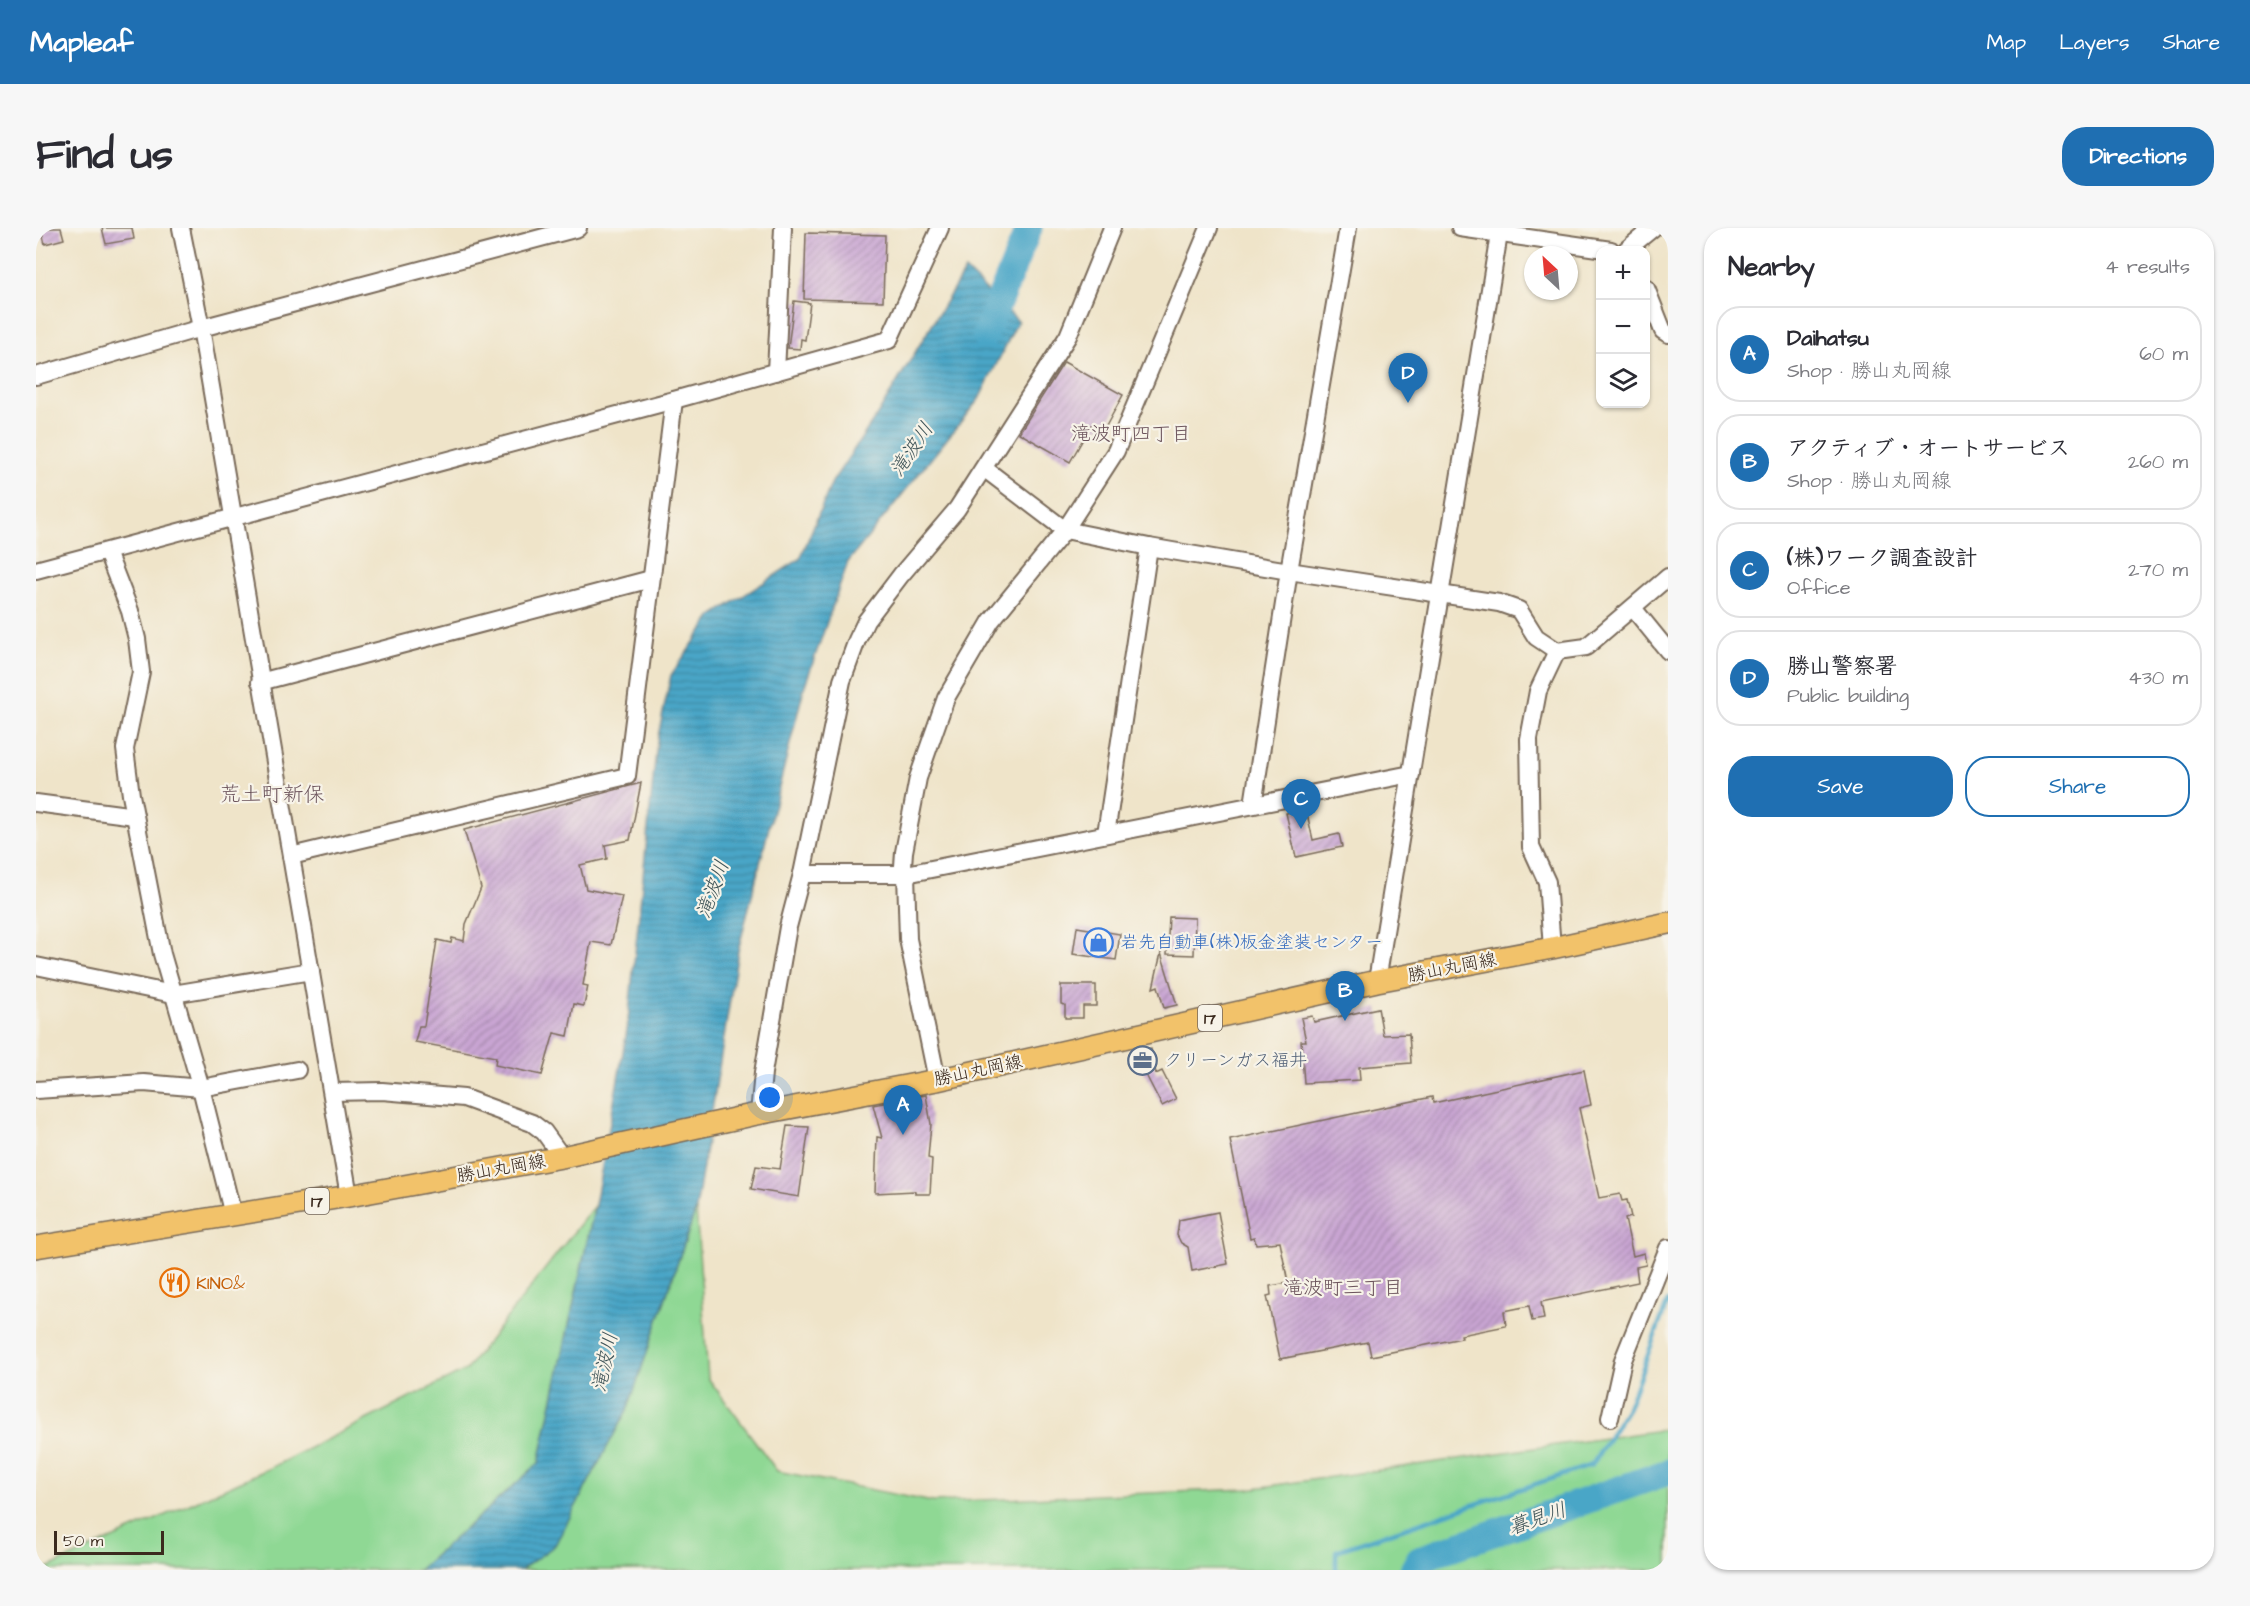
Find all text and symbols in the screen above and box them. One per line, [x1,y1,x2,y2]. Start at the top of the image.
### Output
text: Mapleaf [30,23,133,62]
text: Map [1986,28,2026,57]
text: Layers [2059,28,2129,57]
text: Share [2162,28,2220,57]
text: Find us [36,127,173,185]
button: Directions [2062,127,2214,186]
north arrow [1524,246,1578,300]
map controls [1596,246,1650,408]
button: + [1596,246,1650,300]
text: Nearby [1728,249,1815,285]
text: 4 results [2105,253,2190,281]
button: − [1596,300,1650,354]
text: Daihatsu [1787,323,1869,354]
text: A [1743,340,1756,368]
text: 60 m [2139,340,2188,368]
pin: D [1388,354,1428,403]
button: layers [1596,354,1650,408]
text: Shop · 勝山丸岡線 [1787,357,1951,385]
water label: 滝波川 [883,417,940,482]
district label: 滝波町四丁目 [1071,420,1191,448]
text: アクティブ・オートサービス [1787,433,2070,464]
text: B [1742,448,1757,476]
text: 260 m [2128,448,2188,476]
text: Shop · 勝山丸岡線 [1787,467,1951,495]
text: (株)ワーク調査設計 [1787,543,1977,574]
text: C [1742,556,1757,584]
text: 270 m [2128,556,2188,584]
text: Office [1787,574,1851,602]
text: 勝山警察署 [1787,651,1897,682]
text: D [1743,664,1756,692]
text: 430 m [2128,664,2188,692]
text: Public building [1787,682,1909,710]
button: Save [1728,756,1953,817]
button: Share [1965,756,2190,817]
district label: 荒土町新保 [220,780,325,809]
pin: C [1282,780,1320,829]
water label: 滝波川 [690,856,736,922]
shop icon: 岩先自動車(株)板金塗装センター [1083,926,1115,958]
place label: 岩先自動車(株)板金塗装センター [1120,930,1383,955]
street label: 勝山丸岡線 [1406,947,1499,988]
pin: B [1326,972,1364,1021]
road number: 17 [1198,1005,1222,1031]
office icon: クリーンガス福井 [1127,1044,1159,1076]
place label: クリーンガス福井 [1164,1048,1307,1073]
street label: 勝山丸岡線 [931,1049,1025,1092]
your location [755,1083,784,1112]
pin: A [884,1086,922,1135]
street label: 勝山丸岡線 [455,1148,548,1189]
road number: 17 [305,1188,329,1214]
restaurant icon: KINO& [159,1267,191,1299]
place label: KINO& [196,1271,245,1296]
district label: 滝波町三丁目 [1283,1274,1403,1302]
water label: 滝波川 [585,1330,625,1394]
water label: 暮見川 [1504,1496,1570,1542]
scale bar [54,1528,164,1556]
text: 50 m [63,1530,103,1552]

